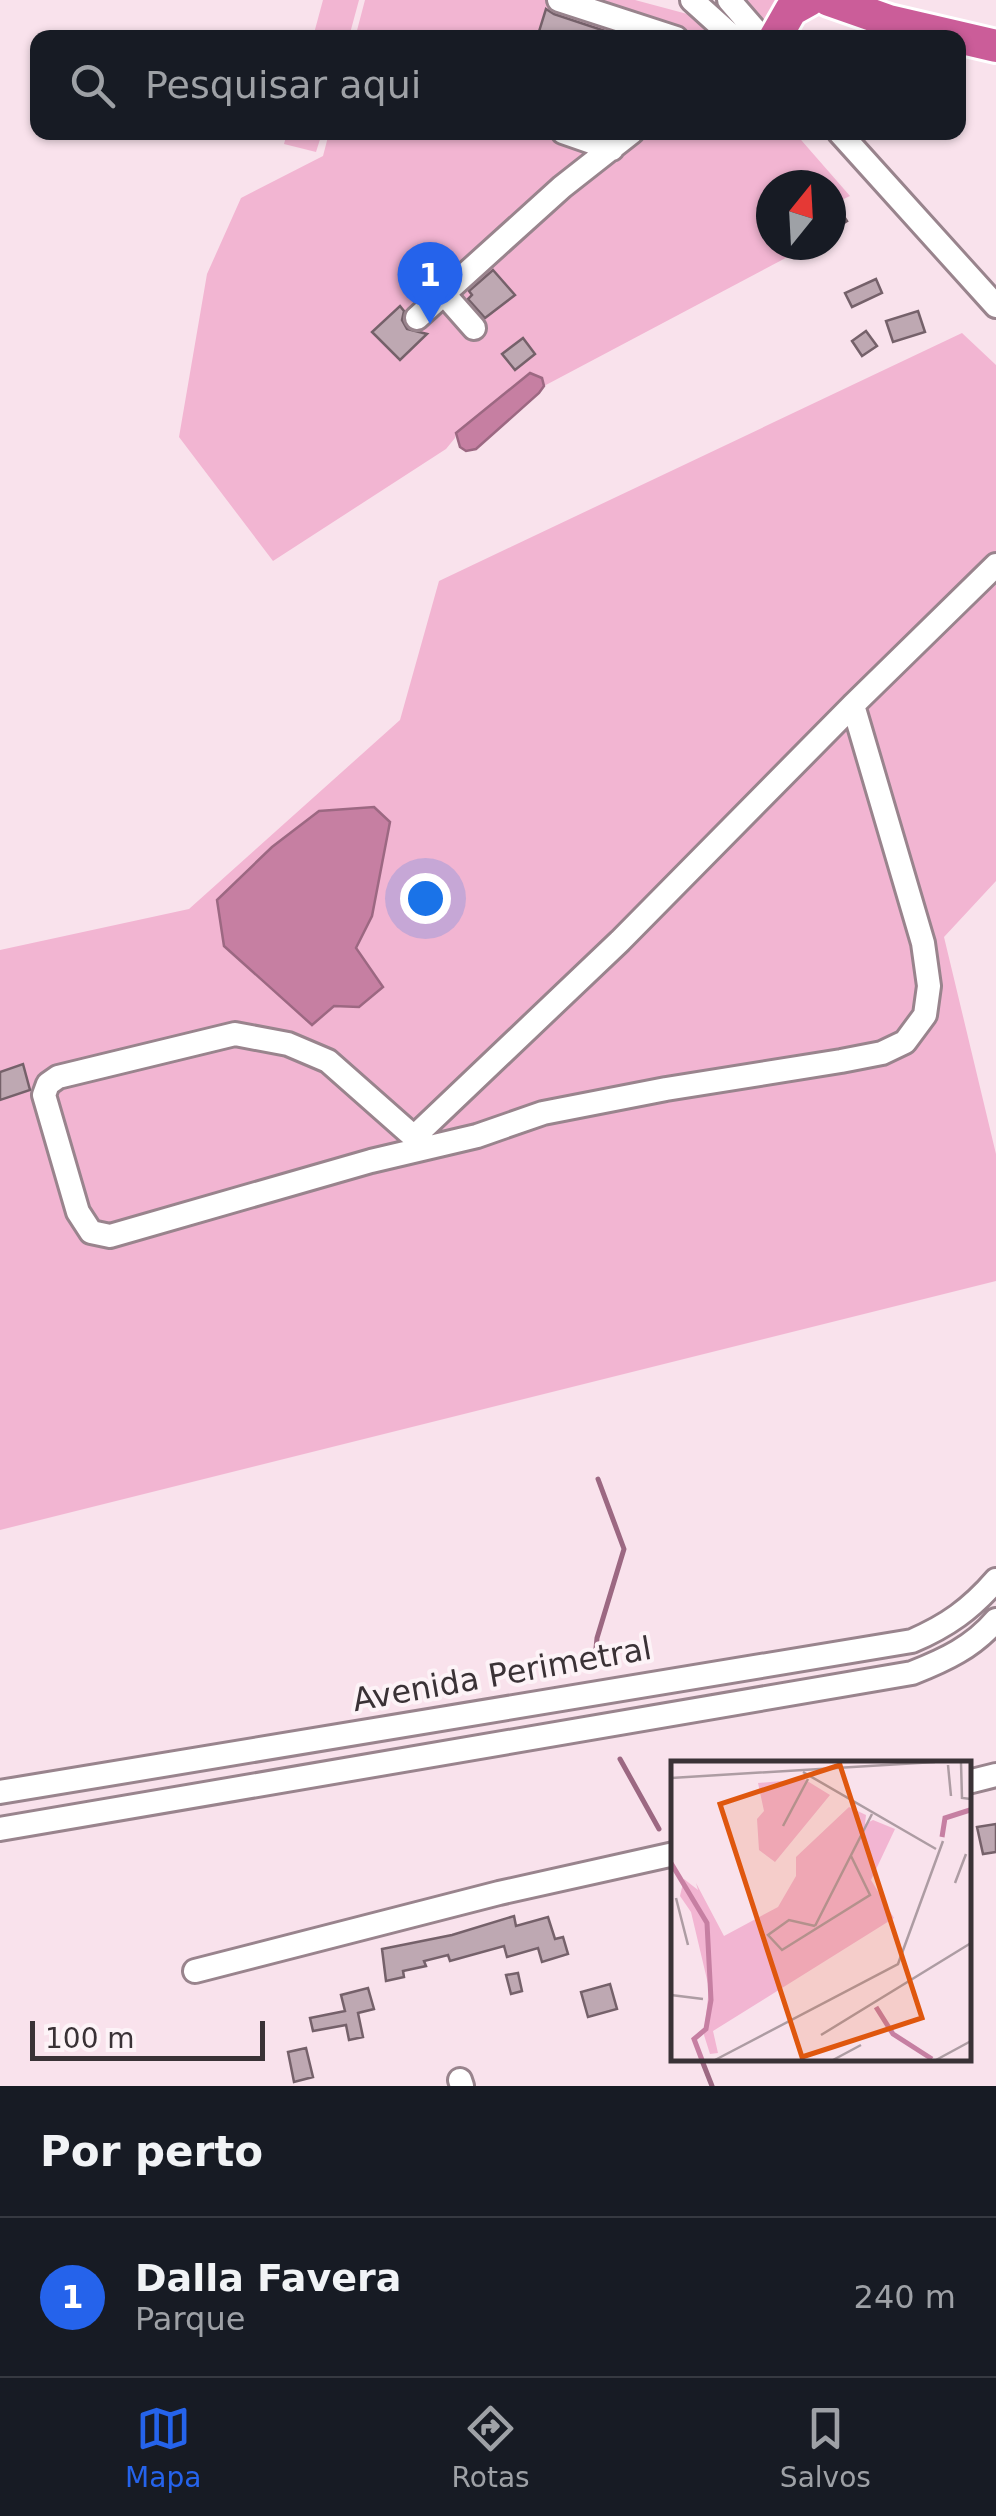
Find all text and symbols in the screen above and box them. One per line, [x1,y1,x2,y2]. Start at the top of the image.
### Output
search box [30,30,966,140]
icon: search [65,58,120,113]
text: Pesquisar aqui [145,63,421,107]
north arrow [756,170,846,260]
pin: 1 [398,242,462,324]
your location [400,873,451,924]
street label: Avenida Perimetral [350,1629,654,1719]
inset map [671,1761,971,2061]
scale bar [30,2016,265,2060]
text: 100 m [45,2022,135,2055]
text: Por perto [40,2127,263,2176]
text: Dalla Favera [135,2256,401,2300]
text: 1 [61,2278,84,2316]
text: 240 m [854,2278,956,2316]
text: Parque [135,2300,245,2338]
tab: Mapa [125,2401,201,2494]
tab: Rotas [452,2401,530,2494]
tab: Salvos [780,2401,871,2494]

